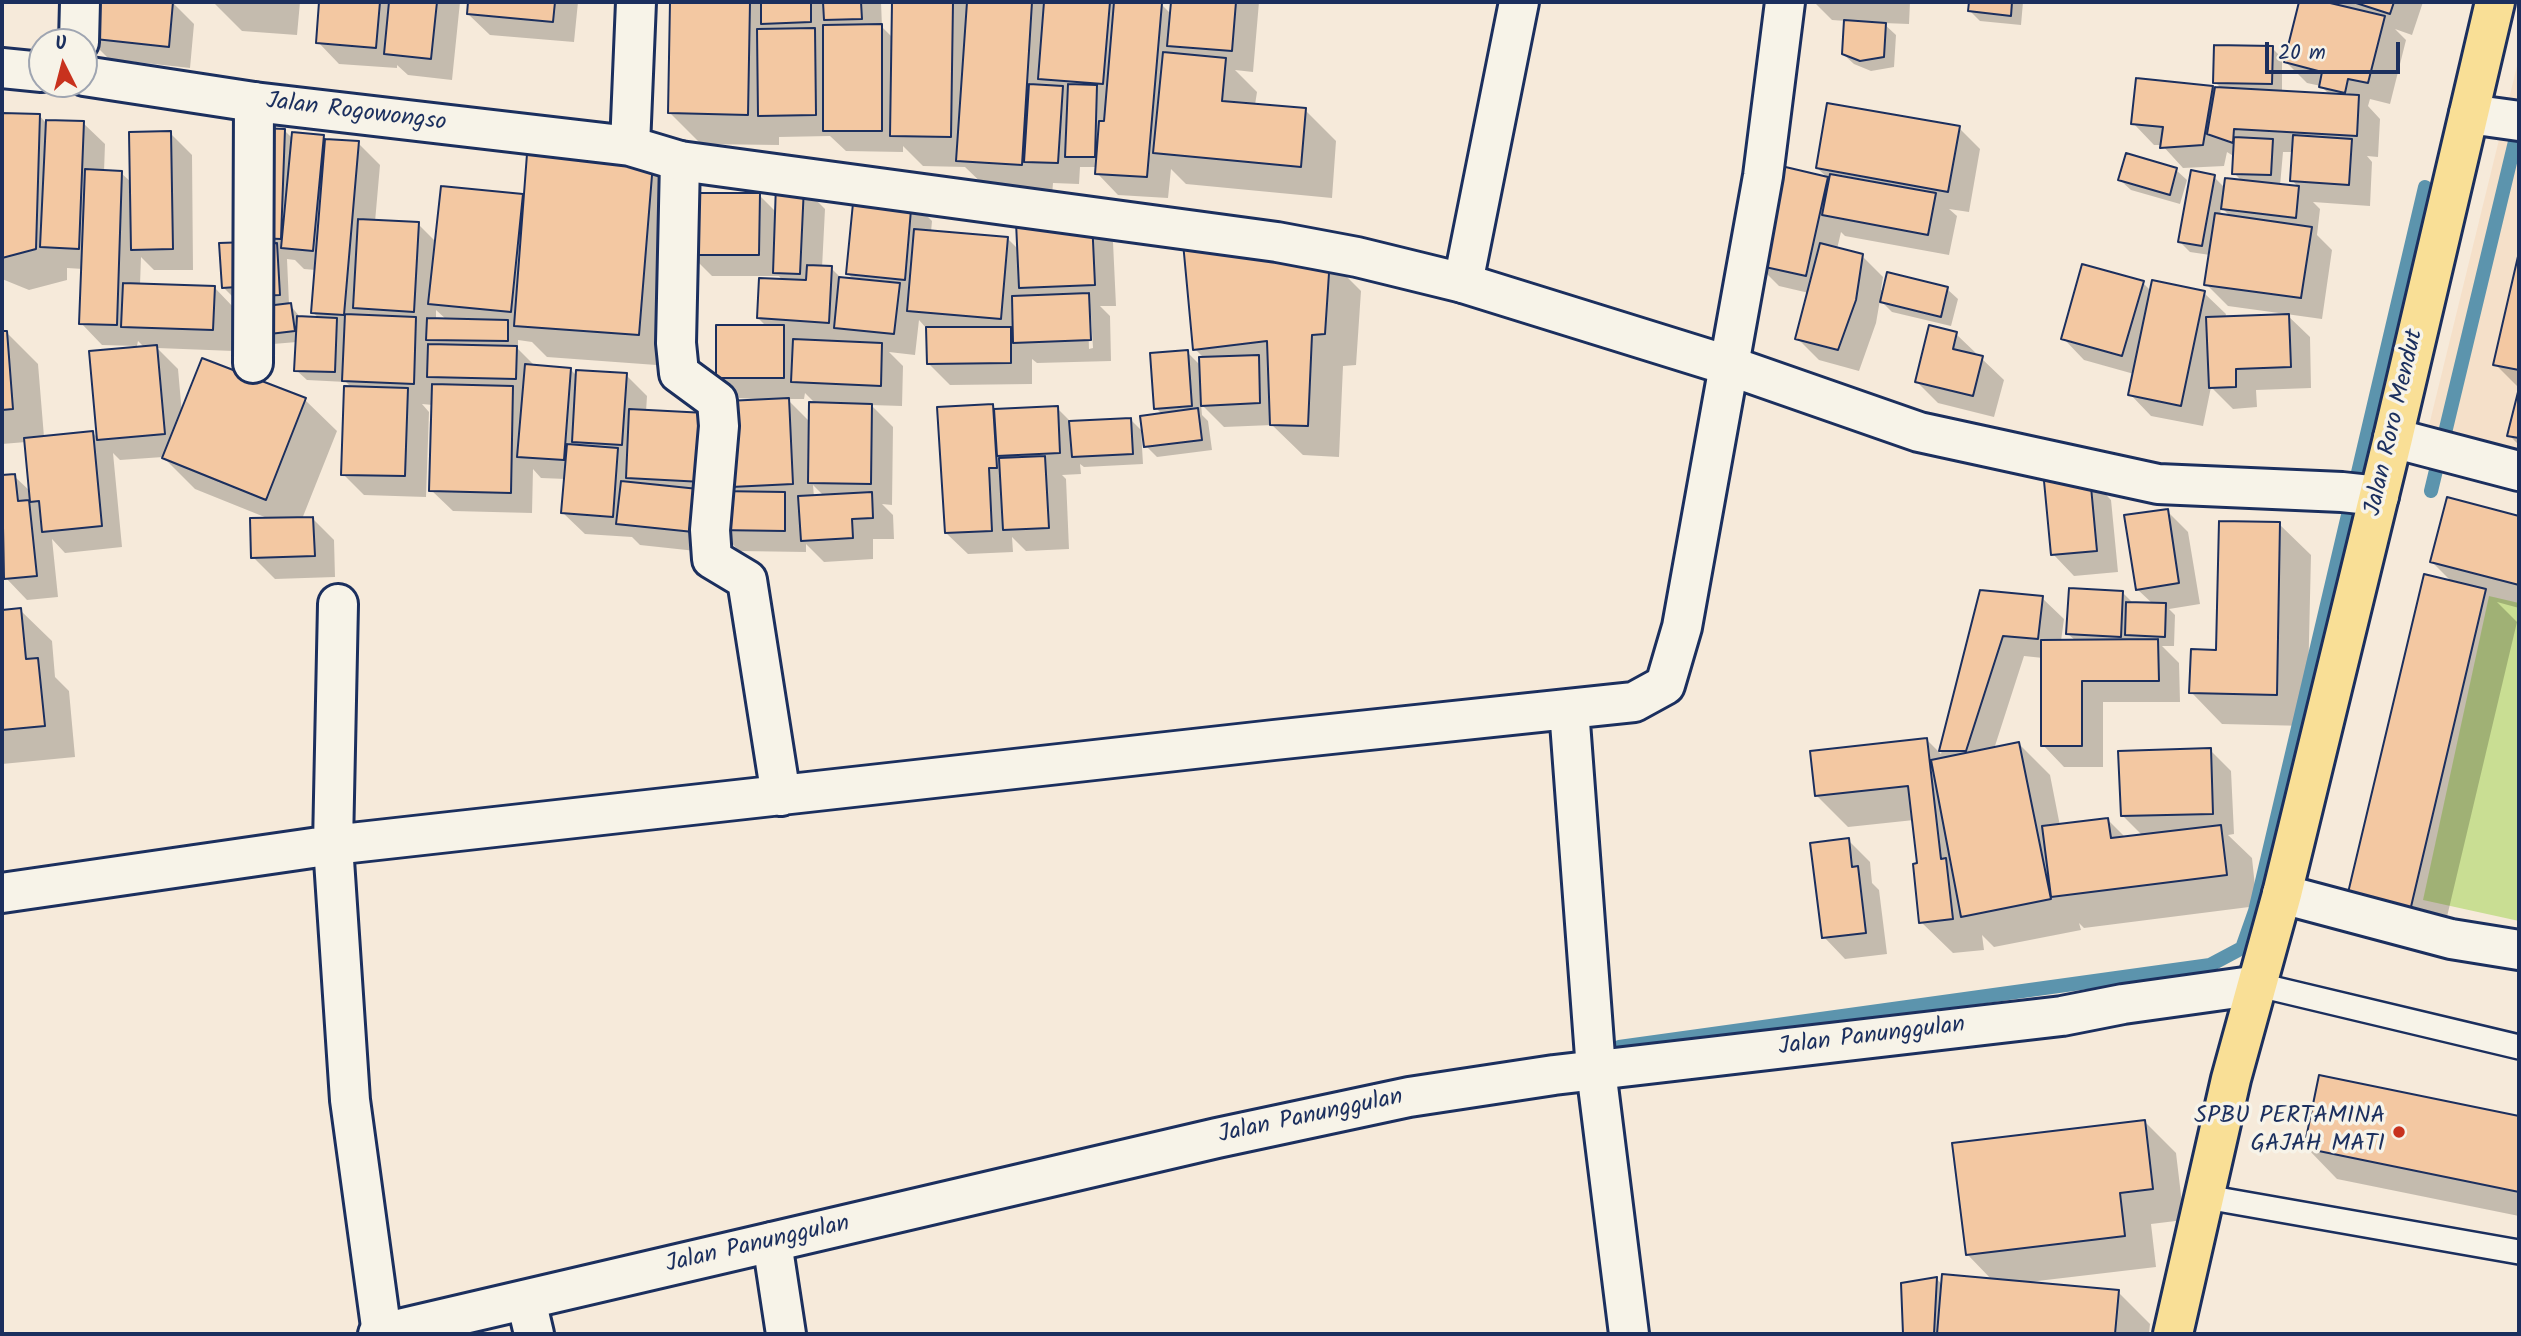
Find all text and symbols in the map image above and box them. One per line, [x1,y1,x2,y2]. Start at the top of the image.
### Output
north arrow [28,28,98,98]
scale bar [2269,28,2404,72]
text: U [54,29,68,60]
text: 20 m [2278,37,2326,70]
street label: Jalan Rogowongso [264,89,448,139]
street label: Jalan Roro Mendut [2361,327,2431,519]
street label: Jalan Panunggulan [1777,1012,1967,1064]
street label: Jalan Panunggulan [1216,1084,1406,1152]
place label: SPBU PERTAMINA GAJAH MATI [2194,1104,2385,1160]
marker: SPBU PERTAMINA GAJAH MATI [2391,1124,2407,1140]
street label: Jalan Panunggulan [663,1211,853,1281]

